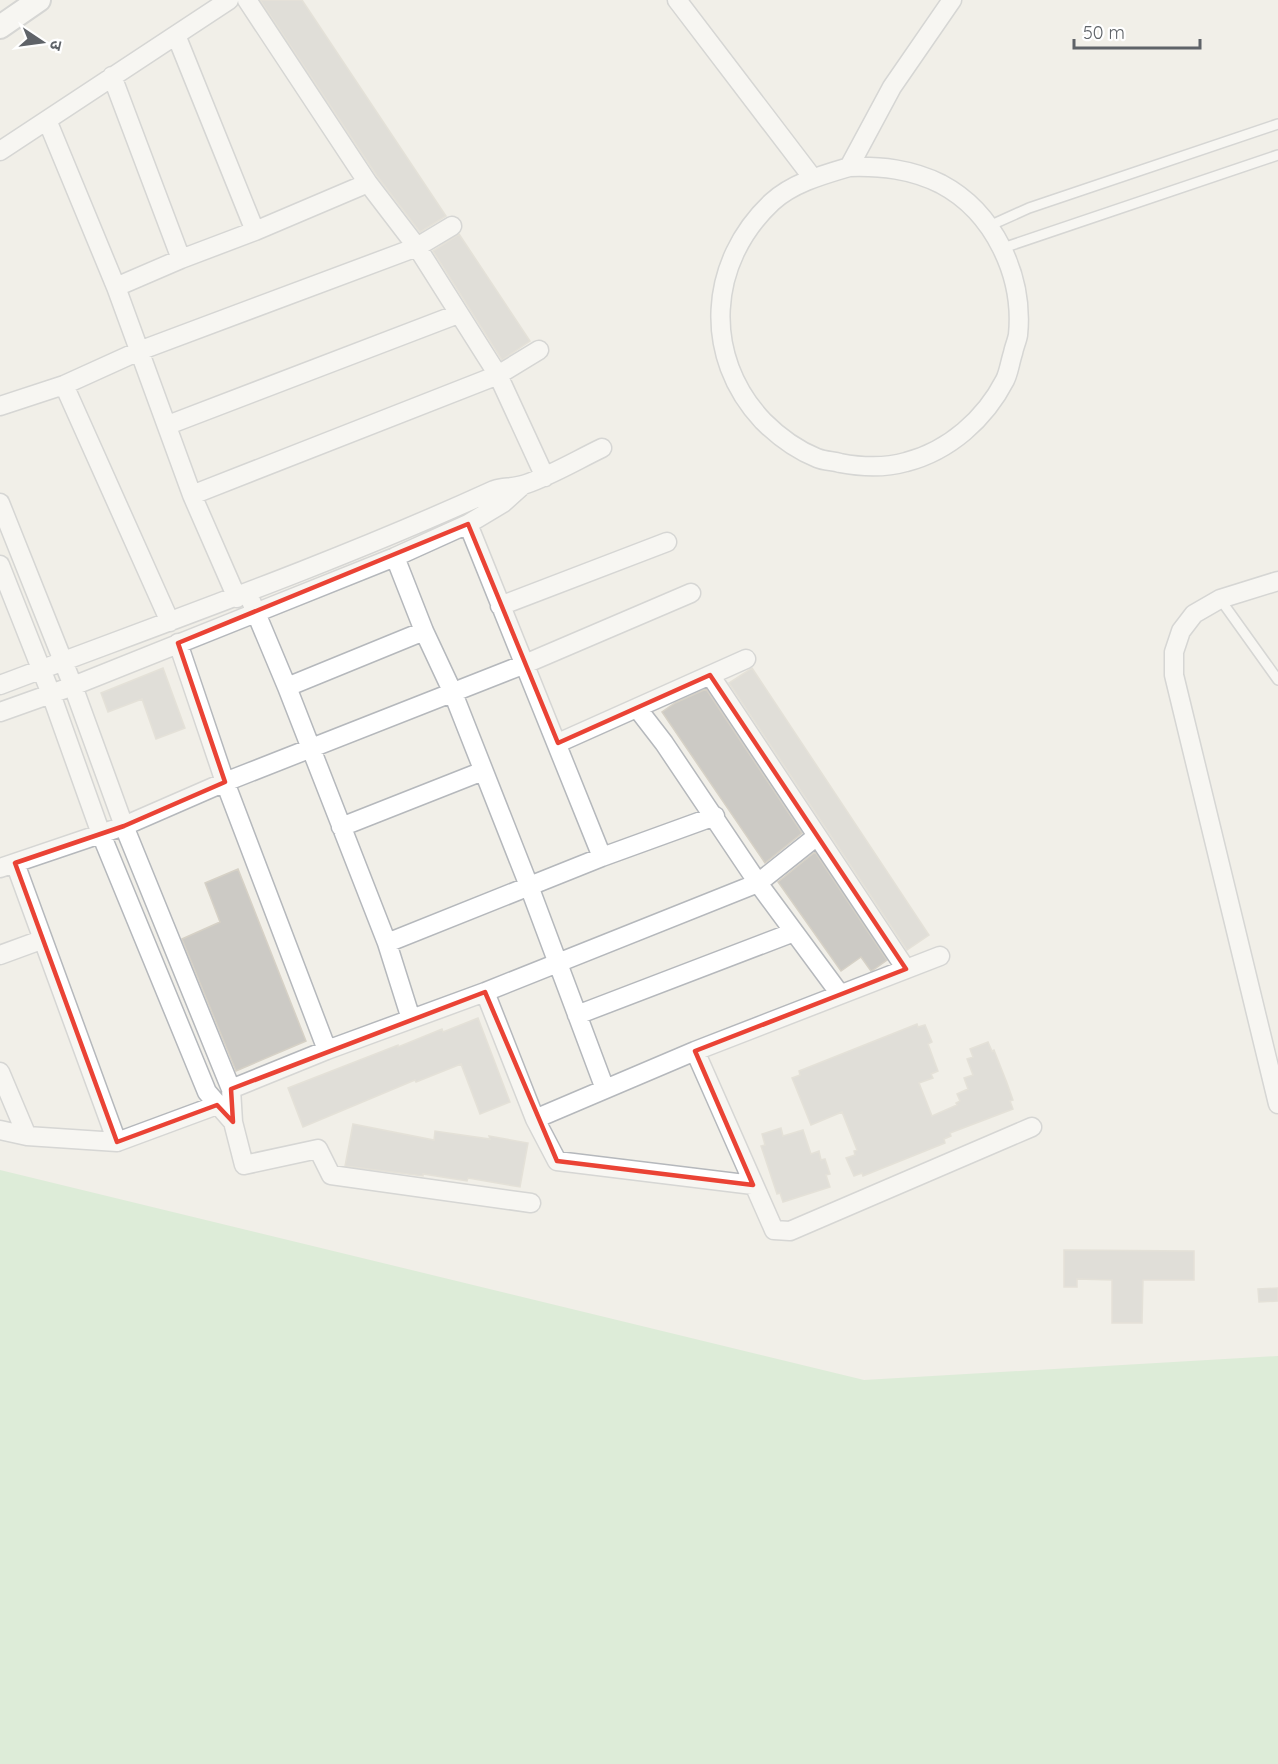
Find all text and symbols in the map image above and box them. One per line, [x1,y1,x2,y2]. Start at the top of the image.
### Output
north arrow [12,12,72,72]
scale bar [1074,12,1200,50]
text: 50 m [1083,21,1125,44]
text: उ [46,39,67,53]

